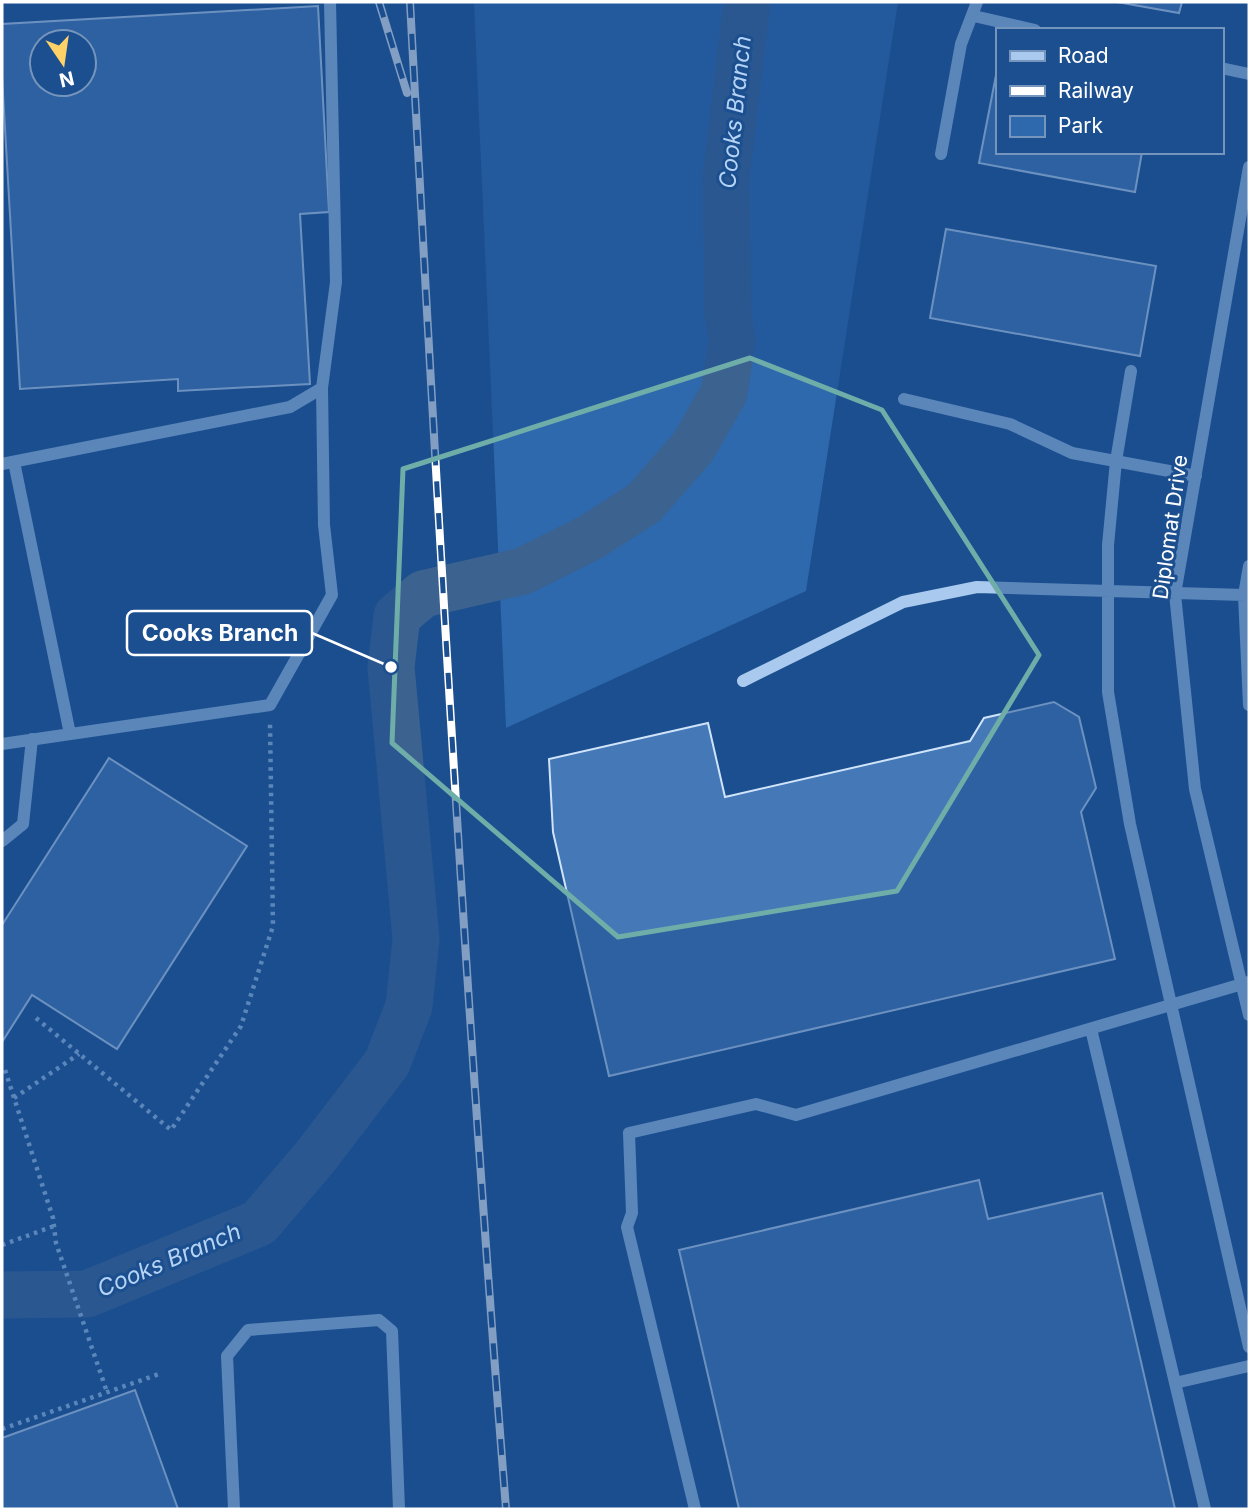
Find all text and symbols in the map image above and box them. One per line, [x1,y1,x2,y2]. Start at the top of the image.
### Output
north arrow [28,28,98,98]
legend [996,28,1223,154]
water label: Cooks Branch [713,34,757,190]
text: Road [1058,43,1109,68]
text: N [57,66,76,92]
text: Railway [1058,78,1134,103]
text: Park [1058,113,1103,138]
street label: Diplomat Drive [1147,453,1193,601]
callout: Cooks Branch [127,611,312,655]
text: Cooks Branch [142,619,298,647]
water label: Cooks Branch [93,1217,245,1303]

